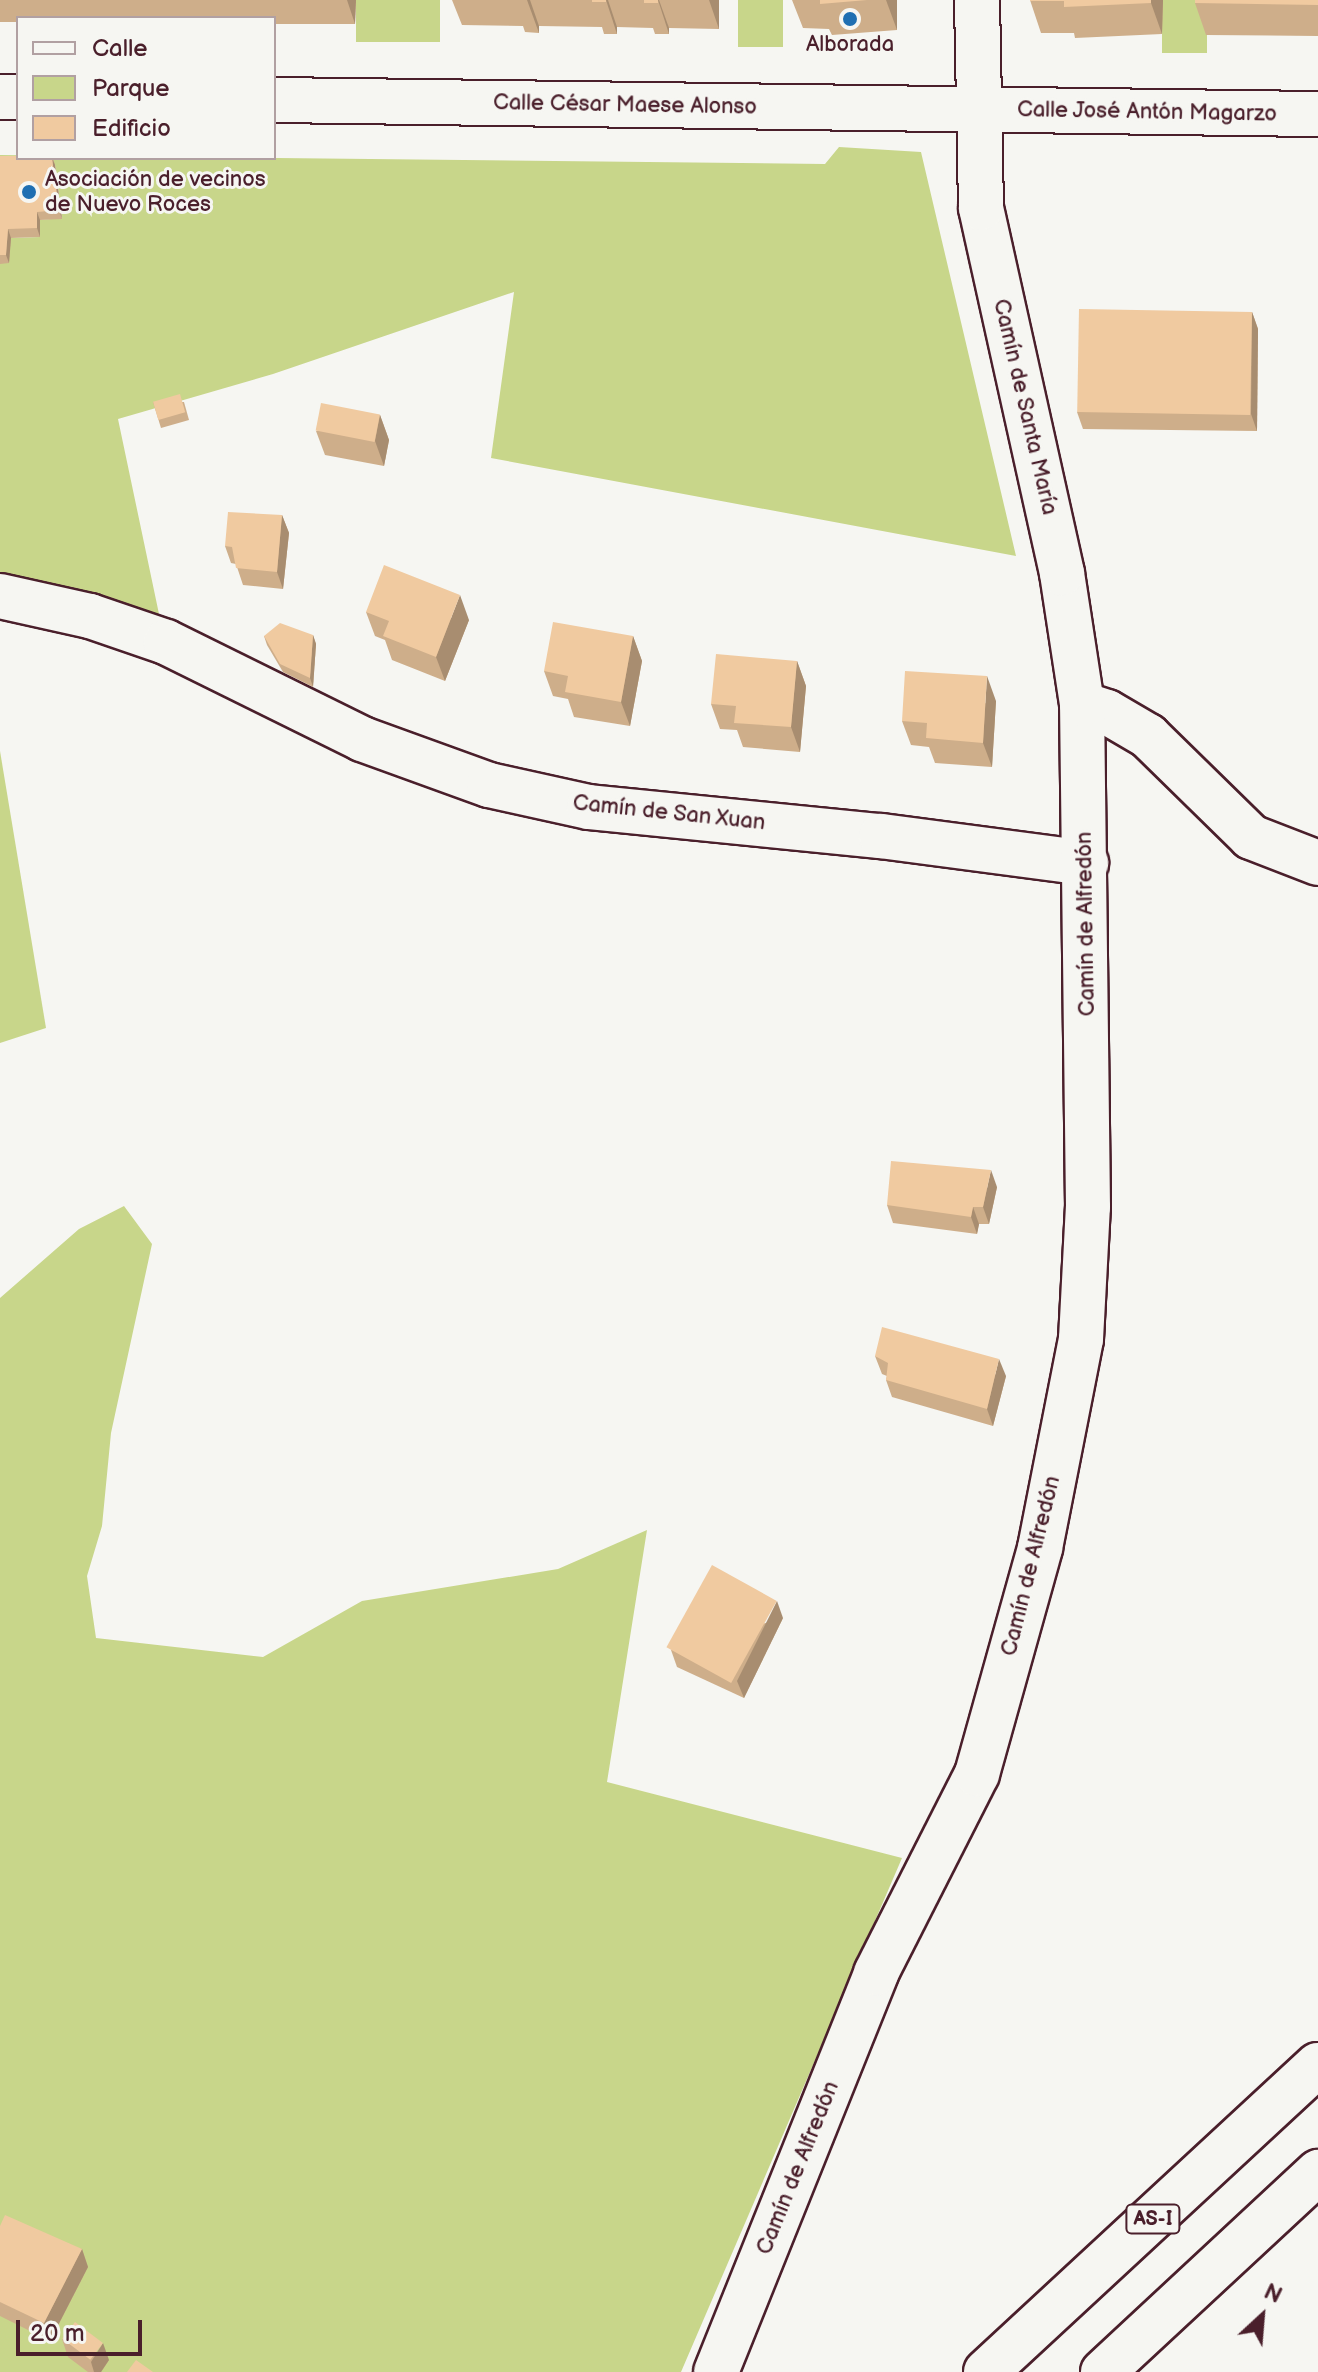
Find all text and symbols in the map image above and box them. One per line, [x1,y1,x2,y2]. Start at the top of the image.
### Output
marker: Alborada [841,10,859,28]
legend [16,16,276,160]
place label: Alborada [806,32,894,58]
text: Calle [92,34,147,63]
text: Parque [92,74,170,103]
street label: Calle César Maese Alonso [493,90,757,120]
street label: Calle José Antón Magarzo [1016,97,1278,127]
text: Edificio [92,114,171,143]
place label: Asociación de vecinos de Nuevo Roces [45,166,266,218]
marker: Asociación de vecinos de Nuevo Roces [20,183,38,201]
street label: Camín de Santa María [987,296,1063,518]
street label: Camín de San Xuan [571,790,767,836]
street label: Camín de Alfredón [1071,831,1101,1017]
street label: Camín de Alfredón [996,1473,1066,1659]
street label: Camín de Alfredón [751,2077,845,2259]
road number: AS-I [1125,2203,1181,2235]
north arrow [1222,2276,1302,2356]
text: N [1259,2278,1286,2310]
scale bar [20,2304,146,2354]
text: 20 m [30,2319,85,2348]

